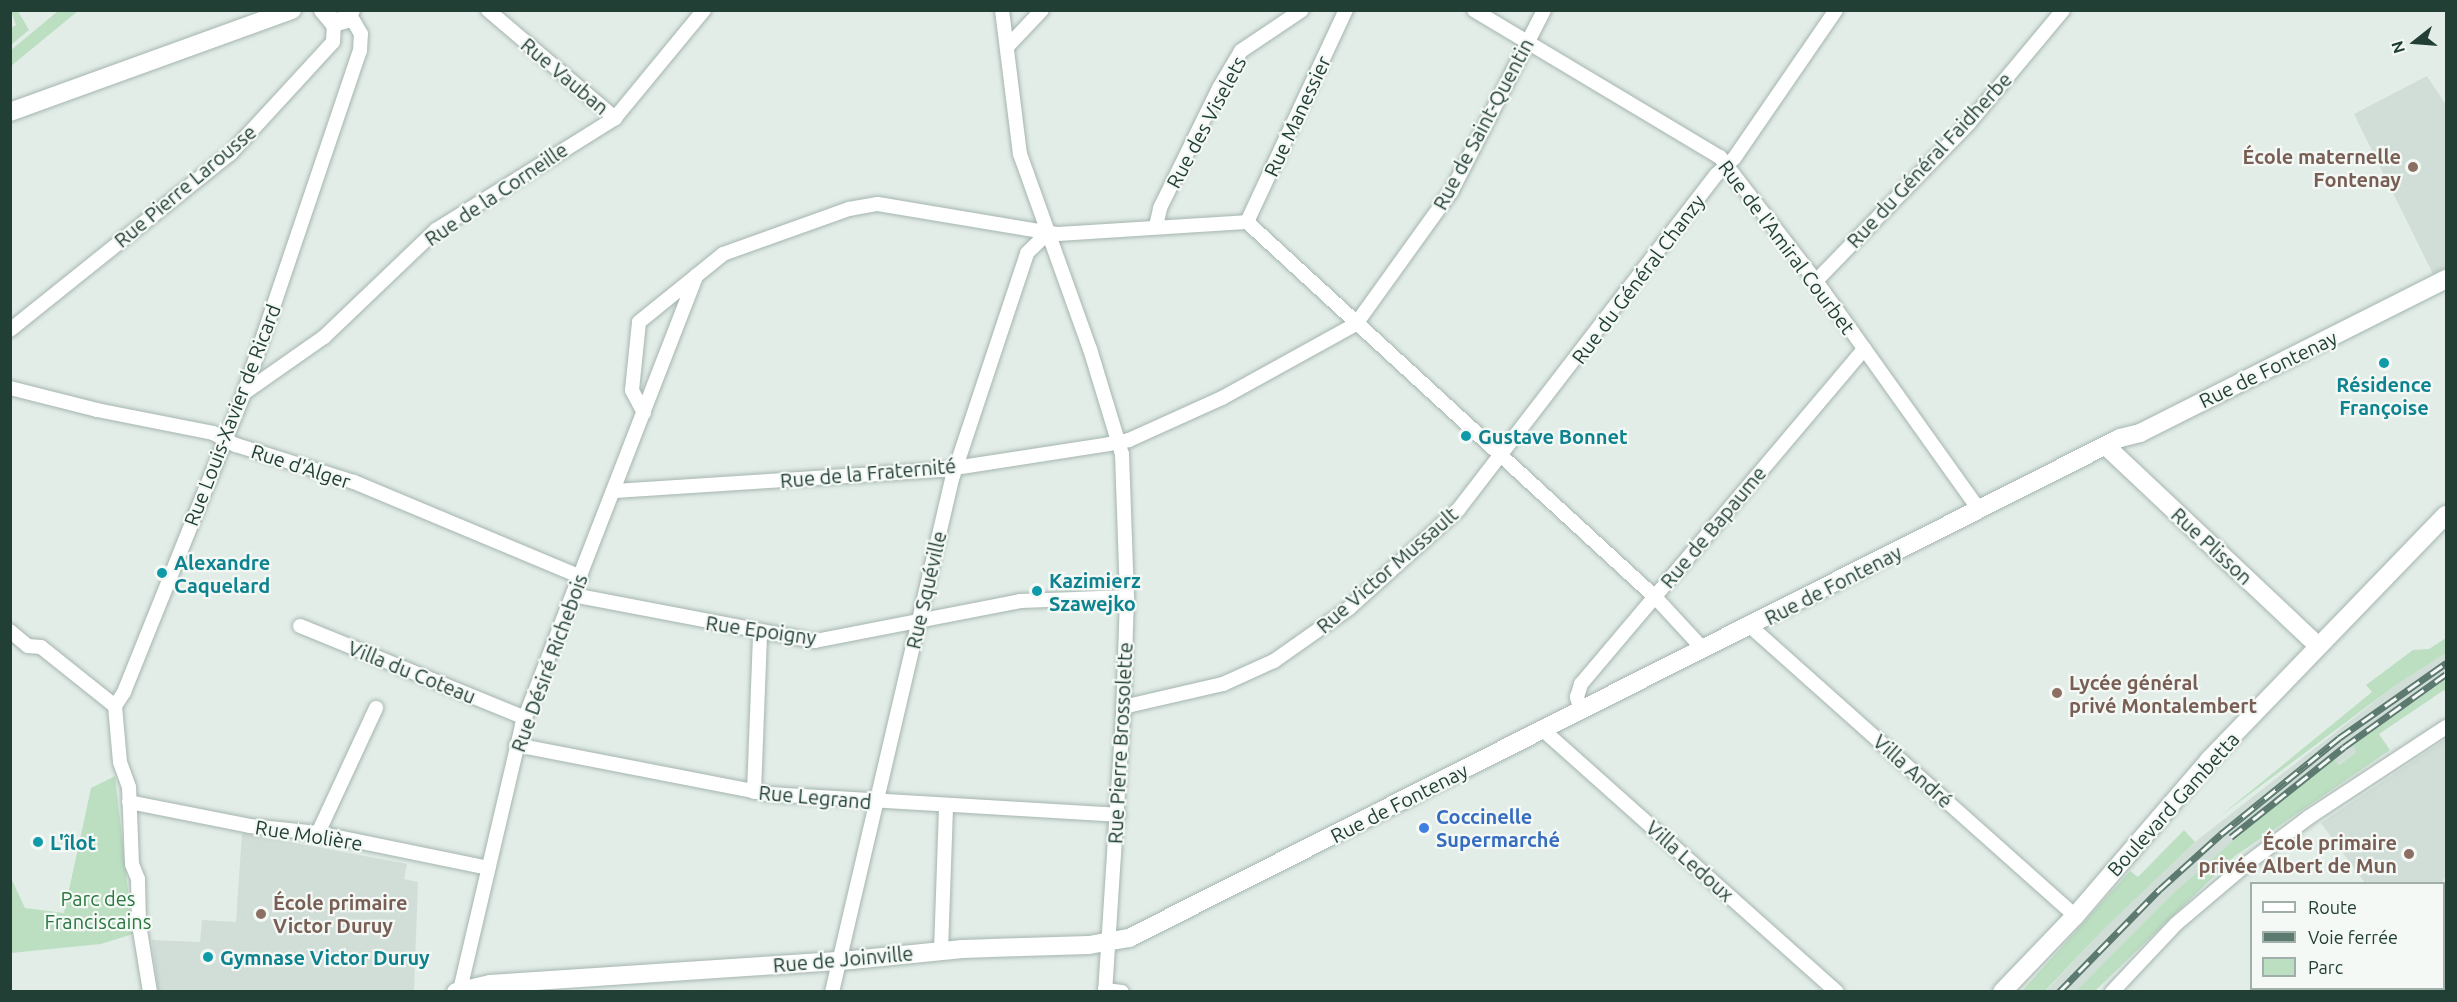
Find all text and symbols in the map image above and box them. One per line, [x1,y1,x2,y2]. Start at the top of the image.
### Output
north arrow [2385,12,2445,72]
street label: Rue Vauban [516,32,614,120]
street label: Rue de Saint-Quentin [1428,34,1538,214]
text: N [2387,39,2408,56]
street label: Rue des Viselets [1161,52,1251,192]
street label: Rue Manessier [1259,52,1335,180]
street label: Rue du Général Faidherbe [1841,67,2017,253]
street label: Rue Pierre Larousse [109,120,261,252]
street label: Rue de la Corneille [420,137,572,251]
place label: École maternelle Fontenay [2242,144,2401,191]
street label: Rue de l'Amiral Courbet [1714,155,1860,339]
marker: École maternelle Fontenay [2406,160,2420,174]
street label: Rue du Général Chanzy [1566,190,1710,368]
street label: Rue Louis-Xavier de Ricard [179,301,285,529]
street label: Rue de Fontenay [2195,325,2341,413]
marker: Résidence Françoise [2377,356,2391,370]
place label: Résidence Françoise [2336,372,2432,419]
place label: Gustave Bonnet [1478,424,1628,448]
marker: Gustave Bonnet [1459,429,1473,443]
street label: Rue d'Alger [248,439,354,493]
street label: Rue de la Fraternité [779,453,957,493]
street label: Rue de Bapaume [1655,461,1771,593]
street label: Rue Victor Mussault [1311,502,1463,638]
street label: Rue Plisson [2167,502,2257,590]
street label: Rue Squéville [901,529,951,651]
street label: Rue de Fontenay [1760,540,1906,630]
place label: Alexandre Caquelard [174,550,270,597]
marker: Alexandre Caquelard [155,566,169,580]
place label: Kazimierz Szawejko [1049,568,1141,615]
street label: Rue Désiré Richebois [506,571,592,755]
marker: Kazimierz Szawejko [1030,584,1044,598]
street label: Rue Epoigny [704,610,818,650]
street label: Villa du Coteau [345,635,479,709]
street label: Rue Pierre Brossolette [1103,641,1137,845]
place label: Lycée général privé Montalembert [2069,670,2257,717]
marker: Lycée général privé Montalembert [2050,686,2064,700]
street label: Boulevard Gambetta [2102,727,2244,881]
street label: Villa André [1868,729,1958,813]
street label: Rue de Fontenay [1326,758,1472,848]
street label: Rue Legrand [758,780,872,814]
place label: Coccinelle Supermarché [1436,804,1560,851]
street label: Rue Molière [254,815,364,855]
street label: Villa Ledoux [1641,815,1739,907]
marker: Coccinelle Supermarché [1417,821,1431,835]
place label: L'îlot [50,830,96,854]
place label: École primaire privée Albert de Mun [2199,831,2397,878]
marker: L'îlot [31,835,45,849]
marker: École primaire privée Albert de Mun [2402,847,2416,861]
legend [2250,882,2445,990]
park label: Parc des Franciscains [45,887,151,934]
place label: École primaire Victor Duruy [273,891,408,938]
text: Route [2308,897,2357,917]
marker: École primaire Victor Duruy [254,907,268,921]
text: Voie ferrée [2308,927,2398,947]
street label: Rue de Joinville [772,941,914,977]
place label: Gymnase Victor Duruy [220,945,430,969]
marker: Gymnase Victor Duruy [201,950,215,964]
text: Parc [2308,957,2343,977]

